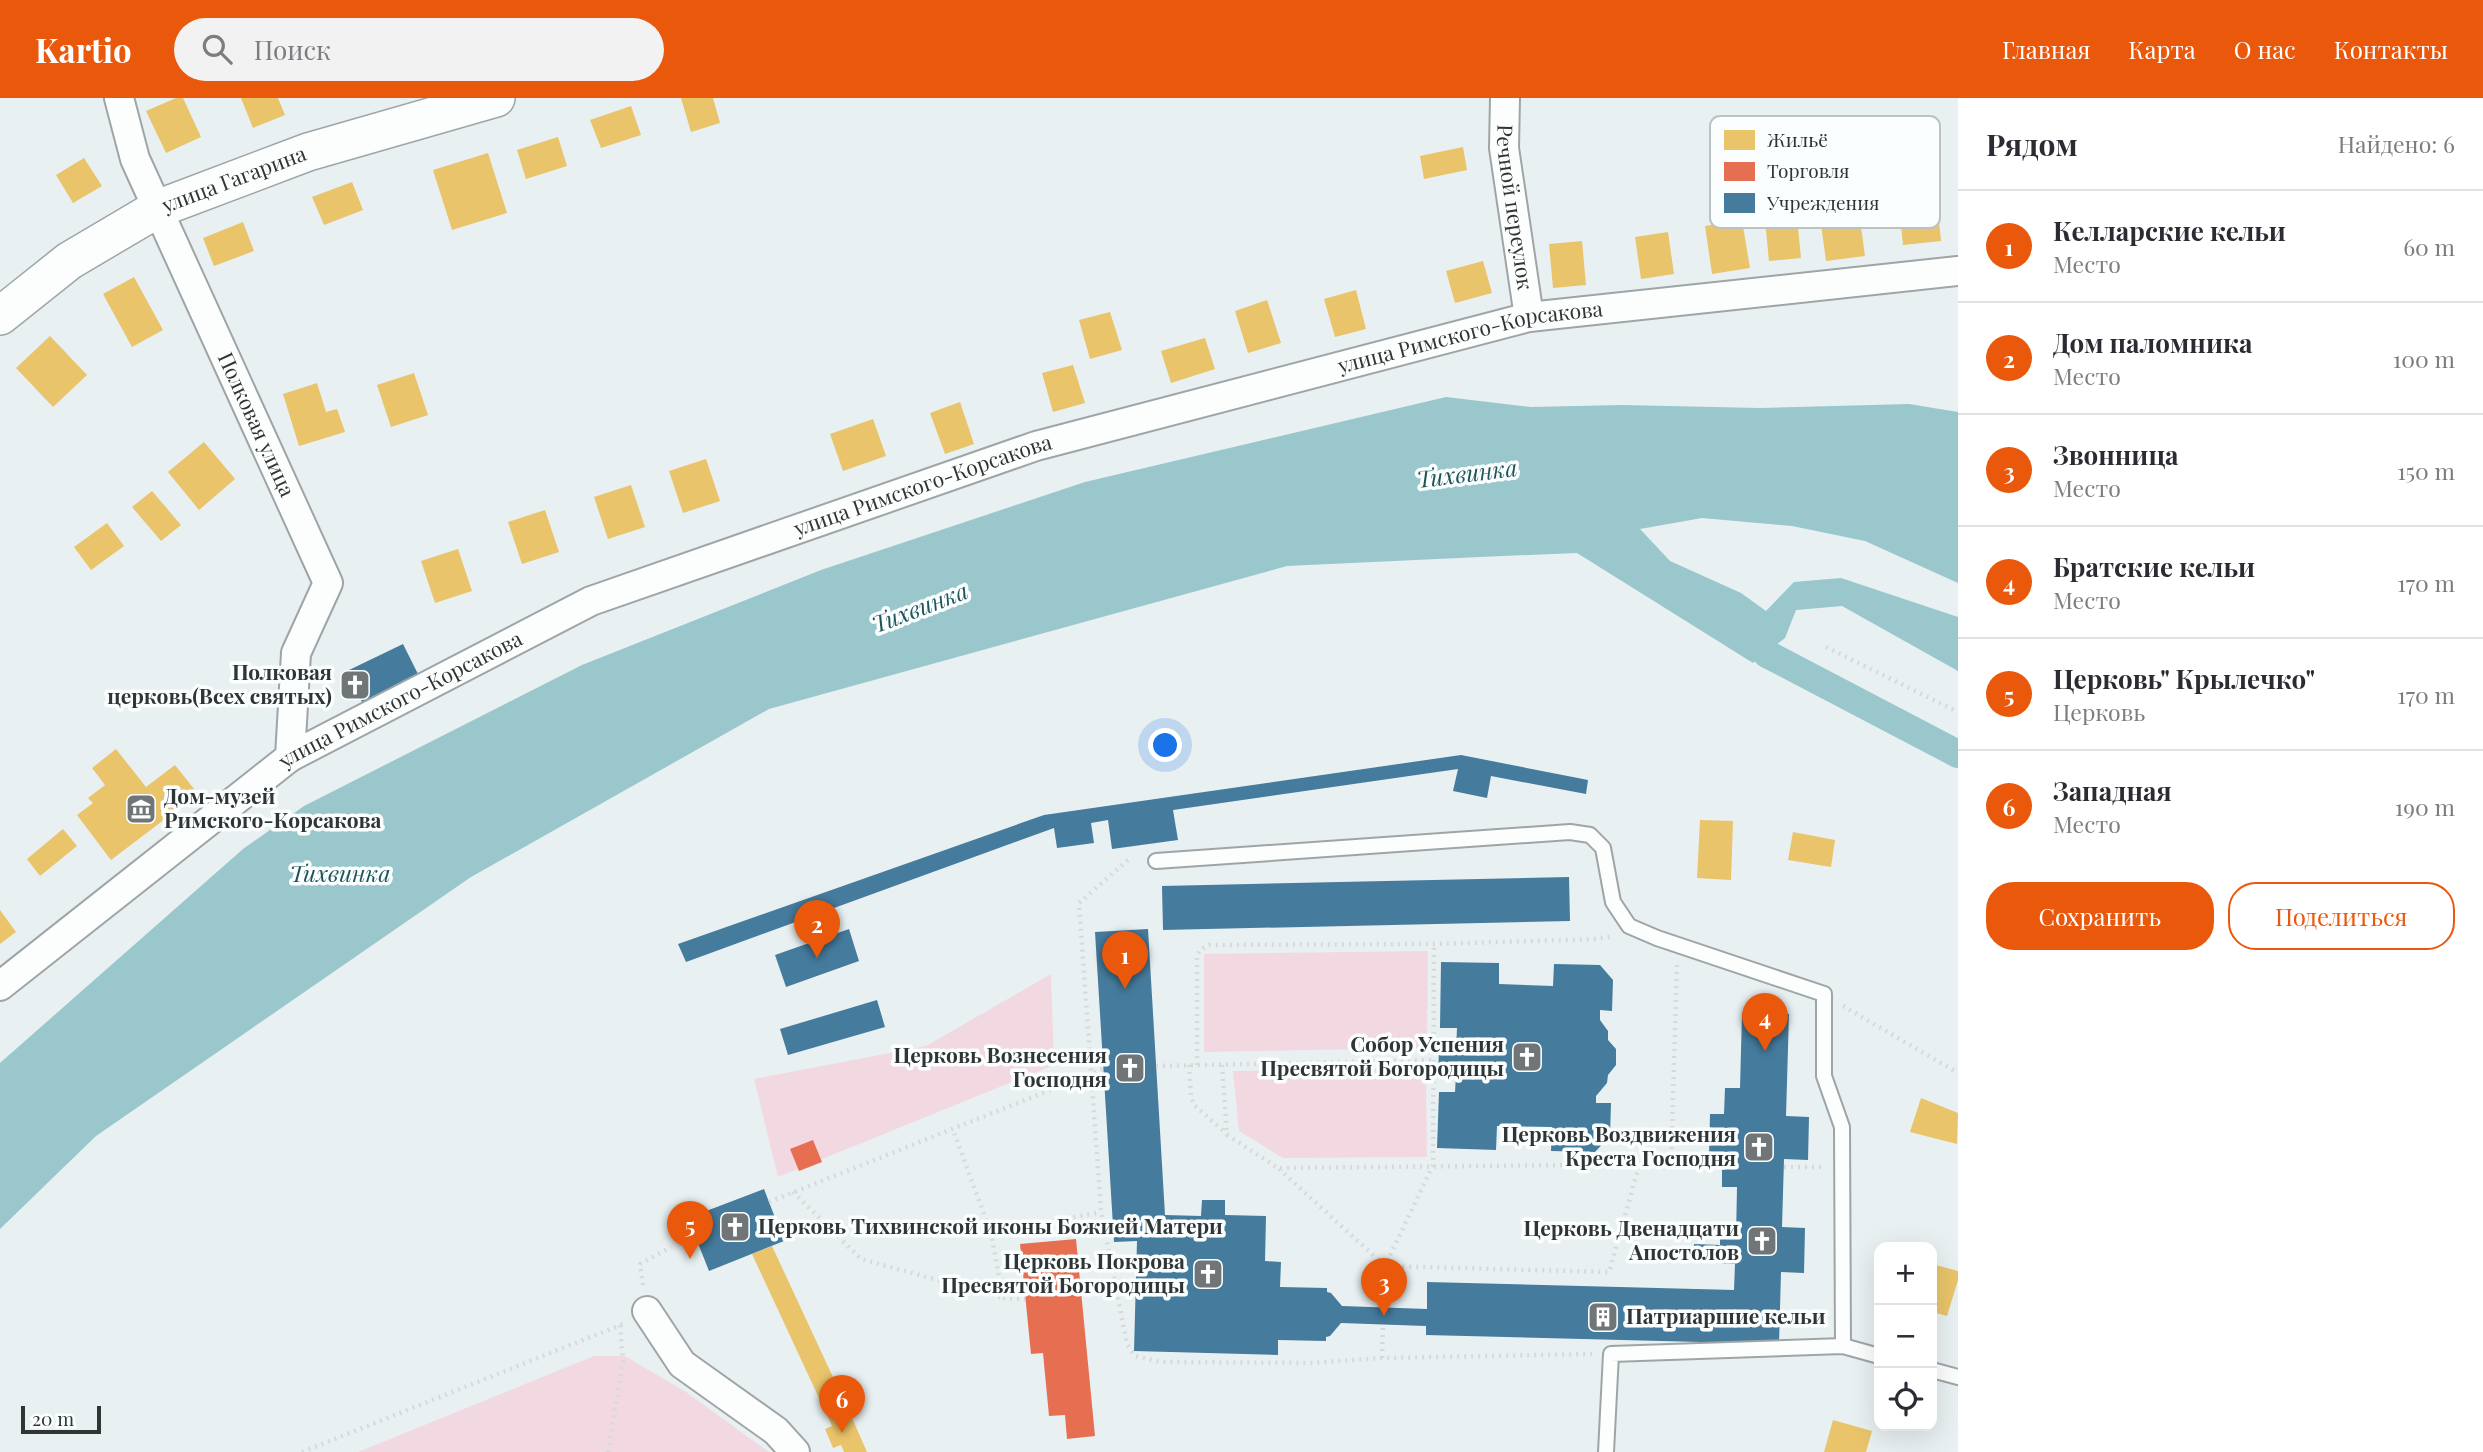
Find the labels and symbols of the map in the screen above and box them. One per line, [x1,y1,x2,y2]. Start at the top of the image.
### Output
legend [1710,116,1940,228]
street label: Речной переулок [1492,124,1541,292]
text: Жильё [1767,126,1828,152]
street label: улица Гагарина [157,138,310,218]
text: Торговля [1767,157,1849,183]
text: Учреждения [1766,189,1879,215]
street label: улица Римского-Корсакова [1334,293,1605,379]
street label: Полковая улица [213,347,303,501]
street label: улица Римского-Корсакова [789,426,1055,542]
water label: Тихвинка [1415,451,1519,494]
water label: Тихвинка [867,574,972,639]
street label: улица Римского-Корсакова [271,623,527,774]
place label: Полковая церковь(Всех святых) [107,657,332,709]
church icon: Полковая церковь(Всех святых) [338,668,372,702]
your location [1148,728,1182,762]
place label: Дом-музей Римского-Корсакова [164,781,382,833]
museum icon: Дом-музей Римского-Корсакова [124,792,158,826]
water label: Тихвинка [290,857,390,888]
pin: 2 [794,900,840,958]
pin: 1 [1102,931,1148,989]
pin: 4 [1742,993,1788,1051]
place label: Собор Успения Пресвятой Богородицы [1260,1029,1504,1081]
place label: Церковь Вознесения Господня [894,1040,1107,1092]
church icon: Собор Успения Пресвятой Богородицы [1510,1040,1544,1074]
church icon: Церковь Вознесения Господня [1113,1051,1147,1085]
place label: Церковь Воздвижения Креста Господня [1502,1119,1736,1171]
church icon: Церковь Воздвижения Креста Господня [1742,1130,1776,1164]
pin: 5 [667,1201,713,1259]
church icon: Церковь Тихвинской иконы Божией Матери [718,1210,752,1244]
place label: Церковь Тихвинской иконы Божией Матери [758,1211,1223,1239]
place label: Церковь Двенадцати Апостолов [1524,1213,1739,1265]
church icon: Церковь Двенадцати Апостолов [1745,1224,1779,1258]
place label: Церковь Покрова Пресвятой Богородицы [941,1246,1185,1298]
church icon: Церковь Покрова Пресвятой Богородицы [1191,1257,1225,1291]
pin: 3 [1361,1258,1407,1316]
building icon: Патриаршие кельи [1586,1300,1620,1334]
place label: Патриаршие кельи [1626,1301,1826,1329]
pin: 6 [819,1375,865,1433]
scale bar [21,1403,102,1435]

